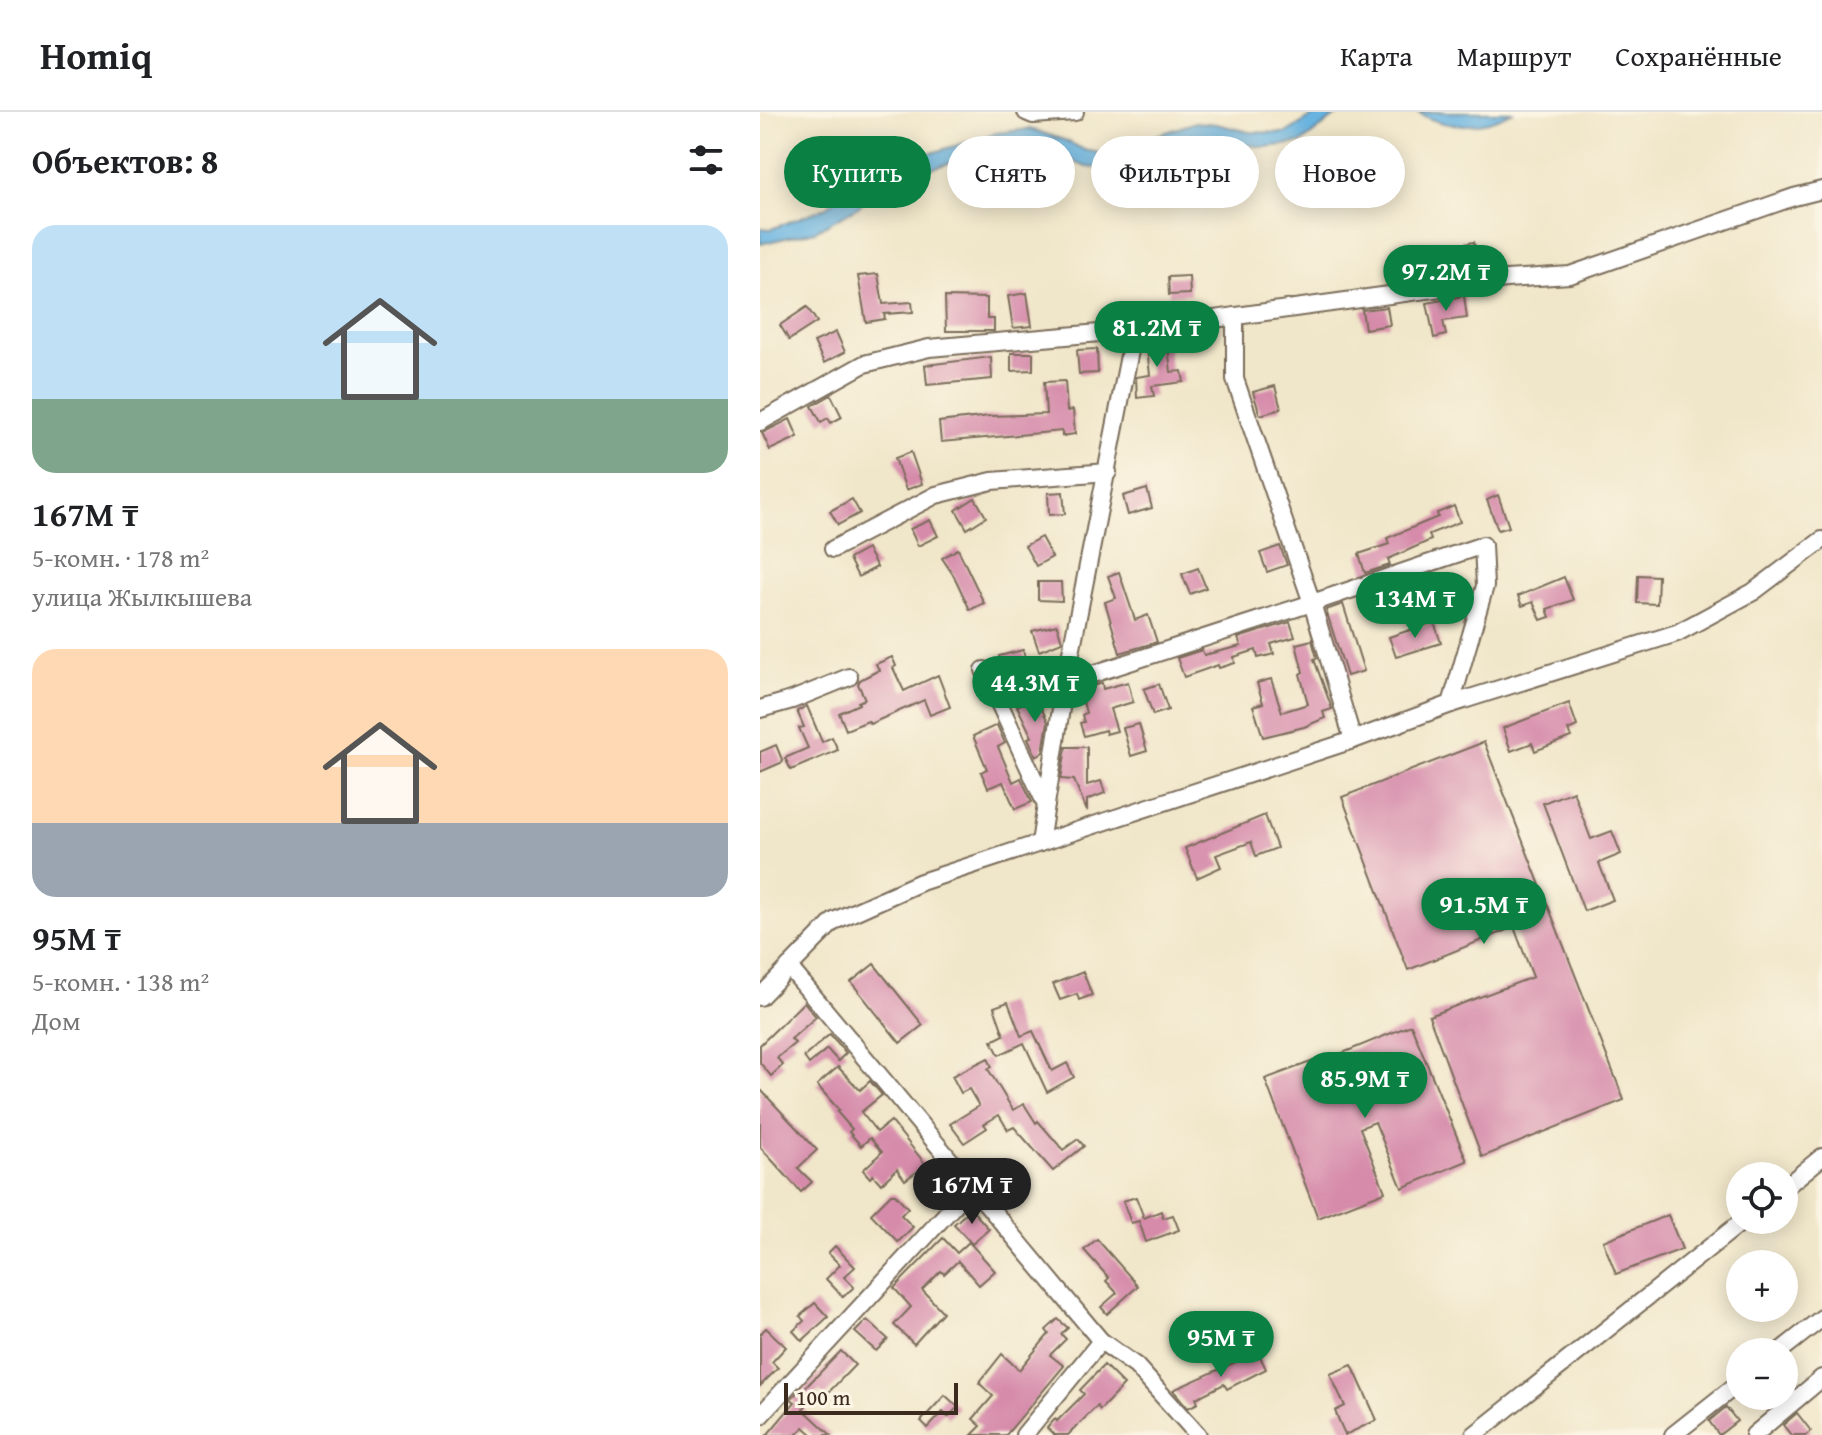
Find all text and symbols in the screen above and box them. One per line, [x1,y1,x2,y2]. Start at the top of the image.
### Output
text: Homiq [40,27,152,83]
text: Карта [1340,35,1413,76]
text: Маршрут [1457,35,1571,76]
text: Сохранённые [1615,35,1782,76]
text: Объектов: 8 [32,136,218,185]
chip: Купить [784,136,931,208]
chip: Снять [947,136,1075,208]
chip: Фильтры [1091,136,1259,208]
chip: Новое [1275,136,1405,208]
icon: filters [684,138,728,182]
pin: 97.2M ₸ [1372,245,1520,313]
text: 97.2M ₸ [1401,251,1491,290]
icon: home [308,277,452,421]
pin: 81.2M ₸ [1083,301,1231,369]
text: 81.2M ₸ [1112,307,1202,346]
text: 167M ₸ [32,489,139,538]
text: 5-комн. · 178 m² [32,538,209,577]
pin: 134M ₸ [1350,572,1480,640]
text: улица Жылкышева [32,577,252,616]
text: 134M ₸ [1374,578,1456,617]
pin: 44.3M ₸ [961,656,1109,724]
text: 44.3M ₸ [990,662,1080,701]
icon: home [308,701,452,845]
pin: 91.5M ₸ [1410,878,1558,946]
text: 91.5M ₸ [1439,884,1529,923]
text: 95M ₸ [32,913,122,962]
text: 5-комн. · 138 m² [32,962,209,1001]
text: Дом [32,1001,80,1040]
pin: 85.9M ₸ [1291,1052,1439,1120]
text: 85.9M ₸ [1320,1058,1410,1097]
pin: 167M ₸ [907,1158,1037,1226]
map controls [1726,1162,1798,1410]
button: locate [1726,1162,1798,1234]
text: 167M ₸ [931,1164,1013,1203]
button: + [1726,1250,1798,1322]
pin: 95M ₸ [1165,1311,1277,1379]
text: 95M ₸ [1187,1317,1255,1356]
button: − [1726,1338,1798,1410]
scale bar [784,1379,958,1415]
text: 100 m [796,1381,851,1413]

